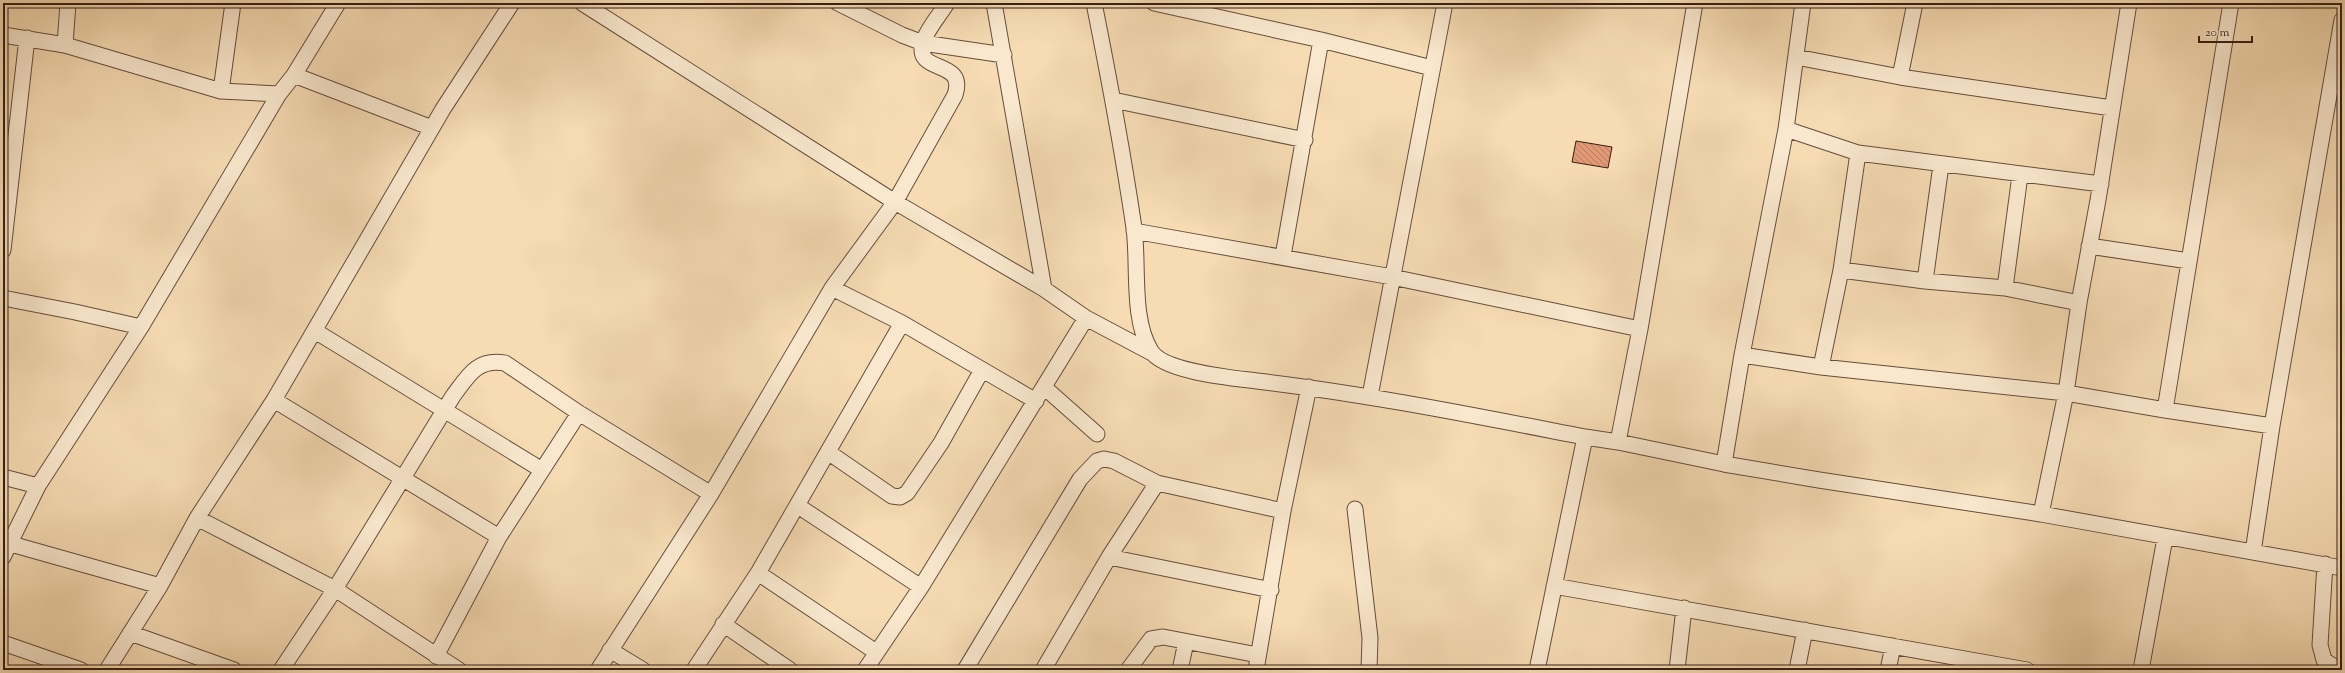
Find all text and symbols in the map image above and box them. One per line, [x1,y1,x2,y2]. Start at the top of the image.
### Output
scale bar [2199,18,2252,44]
text: 20 m [2205,24,2230,42]

